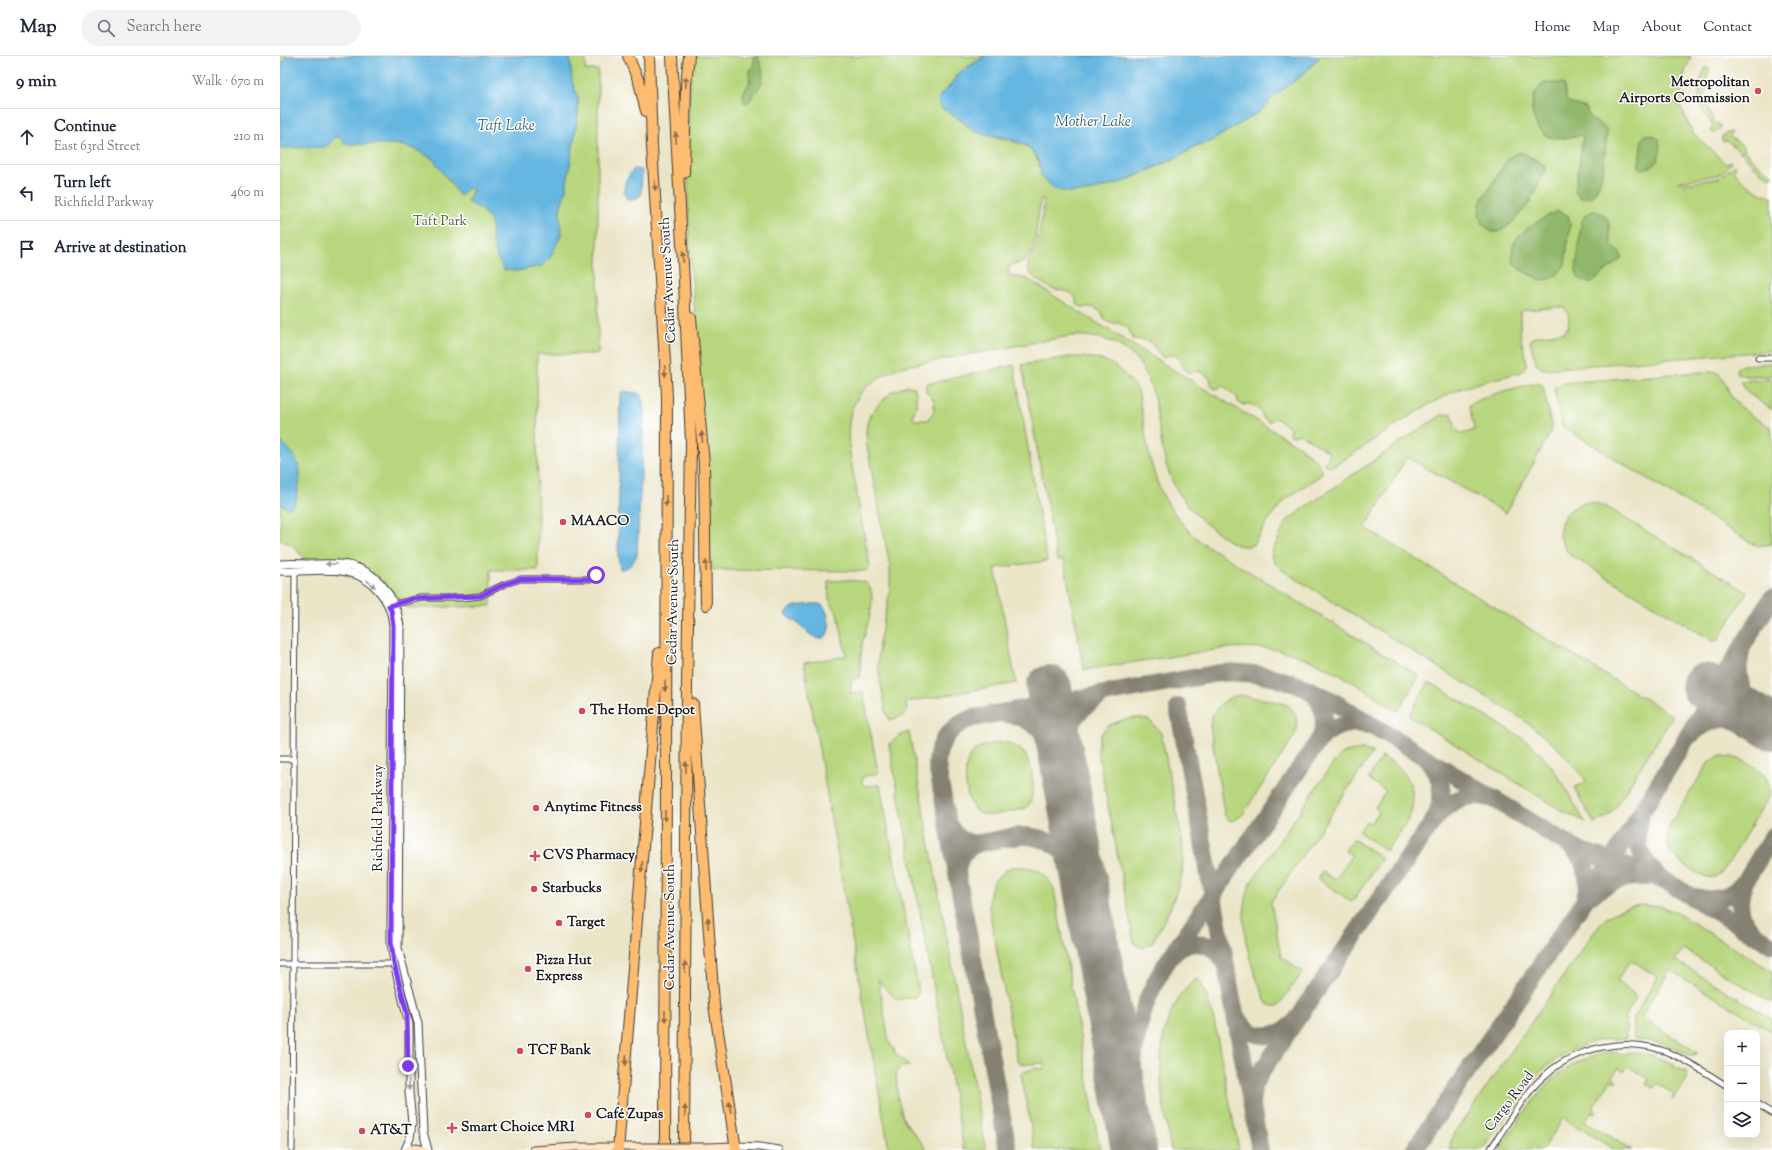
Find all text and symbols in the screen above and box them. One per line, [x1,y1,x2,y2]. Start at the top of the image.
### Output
search box [81,10,361,46]
text: Map [20,14,57,41]
icon: search [95,17,117,39]
text: Search here [127,17,202,38]
text: Home [1534,18,1571,38]
text: Map [1593,18,1620,38]
text: About [1642,18,1681,38]
text: Contact [1703,18,1752,38]
text: 9 min [16,70,57,94]
text: Walk · 670 m [192,73,264,91]
place label: Metropolitan Airports Commission [1619,73,1751,109]
one-way arrow [683,76,690,88]
marker: Metropolitan Airports Commission [1753,86,1763,96]
water label: Mother Lake [1055,112,1131,133]
water label: Taft Lake [477,116,535,137]
text: Continue [54,117,116,138]
icon: ahead [16,126,38,148]
text: 210 m [233,128,264,146]
one-way arrow [672,132,679,144]
text: East 63rd Street [54,138,140,156]
text: Turn left [54,173,111,194]
one-way arrow [651,179,658,191]
icon: left [16,182,38,204]
text: 460 m [231,184,264,202]
text: Richfield Parkway [54,194,154,212]
park label: Taft Park [413,212,468,232]
street label: Cedar Avenue South [656,216,682,344]
icon: arrive [16,238,38,260]
text: Arrive at destination [54,238,187,259]
one-way arrow [679,251,686,263]
one-way arrow [662,365,669,377]
one-way arrow [698,431,705,443]
one-way arrow [663,495,669,508]
place label: MAACO [571,512,629,532]
marker: MAACO [558,517,568,527]
street label: Cedar Avenue South [663,539,685,665]
one-way arrow [703,559,709,572]
one-way arrow [324,561,337,567]
route start [587,566,605,584]
one-way arrow [366,580,377,589]
one-way arrow [662,680,668,693]
place label: The Home Depot [590,701,695,721]
marker: The Home Depot [577,706,587,716]
one-way arrow [683,760,689,773]
street label: Richfield Parkway [369,764,389,872]
place label: Anytime Fitness [544,798,642,818]
marker: Anytime Fitness [531,803,541,813]
one-way arrow [662,810,668,823]
place label: CVS Pharmacy [543,846,635,866]
marker: CVS Pharmacy [530,851,540,861]
one-way arrow [639,861,646,873]
street label: Cedar Avenue South [661,864,681,990]
place label: Starbucks [542,879,602,899]
marker: Starbucks [529,884,539,894]
place label: Target [567,913,605,933]
one-way arrow [705,917,712,929]
marker: Target [554,918,564,928]
place label: Pizza Hut Express [536,951,592,987]
one-way arrow [682,960,688,973]
marker: Pizza Hut Express [523,964,533,974]
one-way arrow [662,1010,668,1023]
map controls [1724,1030,1760,1138]
button: + [1724,1030,1760,1066]
place label: TCF Bank [528,1041,591,1061]
marker: TCF Bank [515,1046,525,1056]
one-way arrow [622,1054,629,1066]
route end [399,1057,417,1075]
button: − [1724,1066,1760,1102]
street label: Cargo Road [1481,1067,1540,1137]
one-way arrow [406,1079,412,1092]
one-way arrow [727,1101,733,1113]
button: layers [1724,1102,1760,1138]
one-way arrow [682,1104,688,1117]
place label: Café Zupas [596,1105,664,1125]
marker: Café Zupas [583,1110,593,1120]
place label: Smart Choice MRI [461,1118,575,1138]
place label: AT&T [370,1121,411,1141]
marker: Smart Choice MRI [446,1122,458,1134]
marker: AT&T [357,1126,367,1136]

